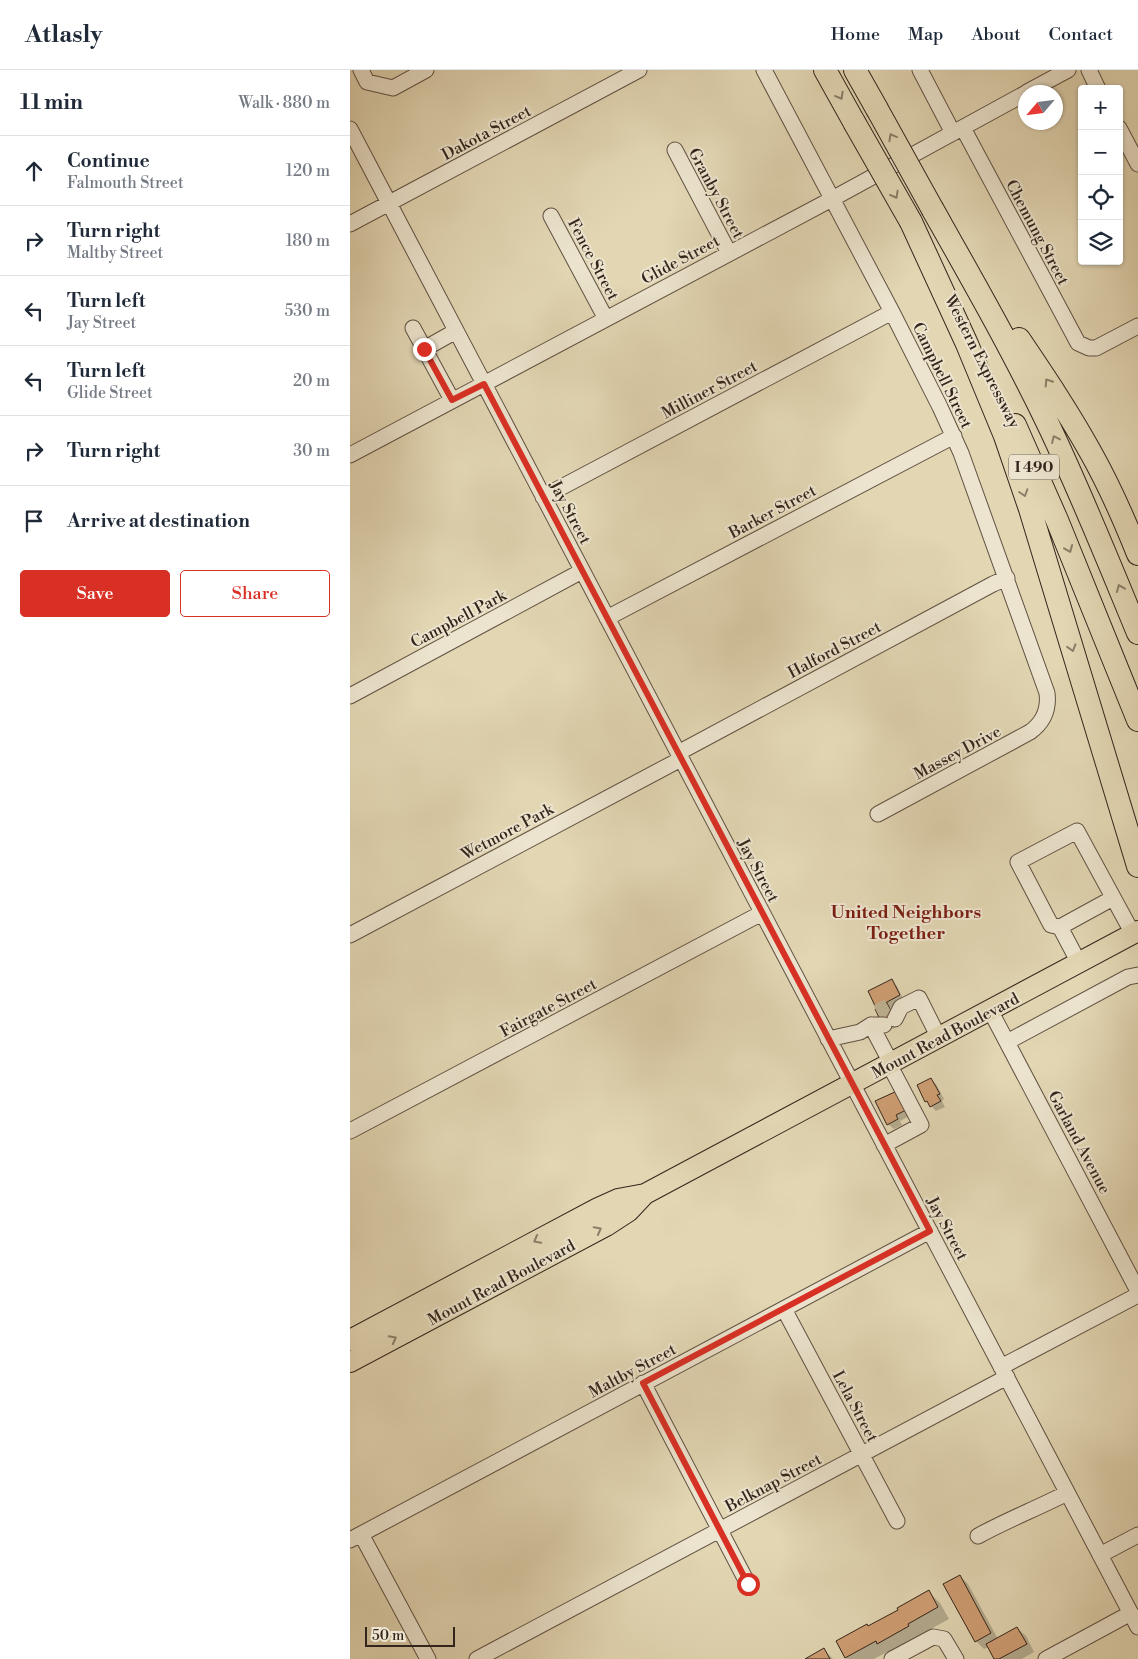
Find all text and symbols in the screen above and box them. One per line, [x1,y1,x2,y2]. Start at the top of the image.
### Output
text: Atlasly [25,20,102,50]
text: Home [831,23,880,46]
text: Map [908,23,944,46]
text: About [972,23,1021,46]
text: Contact [1049,23,1113,46]
north arrow [1018,85,1063,130]
map controls [1078,85,1123,265]
button: + [1078,85,1123,130]
text: 11 min [20,90,83,116]
one-way arrow [834,91,844,100]
text: Walk · 880 m [239,93,330,113]
street label: Dakota Street [438,101,535,165]
button: − [1078,130,1123,175]
one-way arrow [888,133,898,142]
street label: Granby Street [684,145,749,242]
text: Continue [67,149,150,173]
icon: ahead [20,157,48,185]
text: 120 m [286,161,330,181]
text: Falmouth Street [67,173,184,193]
button: locate [1078,175,1123,220]
street label: Chemung Street [1001,176,1073,289]
one-way arrow [889,190,899,199]
street label: Fence Street [563,215,623,304]
text: Turn right [67,219,160,243]
button: layers [1078,220,1123,265]
icon: right [20,227,48,255]
text: 180 m [286,231,330,251]
street label: Glide Street [638,231,723,289]
text: Maltby Street [67,243,163,263]
text: Turn left [67,289,146,313]
street label: Western Expressway [939,291,1024,432]
icon: left [20,297,48,325]
text: 530 m [284,301,330,321]
text: Jay Street [67,313,136,333]
street label: Campbell Street [908,319,977,432]
route end [413,338,436,361]
street label: Milliner Street [658,356,761,423]
text: Turn left [67,359,146,383]
icon: left [20,367,48,395]
text: 20 m [293,371,330,391]
one-way arrow [1045,379,1054,388]
text: Glide Street [67,383,153,403]
one-way arrow [1051,435,1061,444]
icon: right [20,437,48,465]
text: Turn right [67,439,160,463]
text: 30 m [293,441,330,461]
road number: I 490 [1009,454,1059,480]
street label: Jay Street [545,476,595,548]
street label: Barker Street [724,480,820,544]
one-way arrow [1019,488,1029,496]
icon: arrive [20,507,48,535]
text: Arrive at destination [67,509,250,533]
one-way arrow [1063,545,1073,553]
button: Save [20,570,170,617]
button: Share [180,570,330,617]
one-way arrow [1115,584,1126,593]
street label: Campbell Park [407,585,511,652]
street label: Halford Street [784,617,885,683]
one-way arrow [1066,644,1076,652]
street label: Massey Drive [910,721,1005,784]
street label: Wetmore Park [457,798,559,865]
street label: Jay Street [733,834,783,906]
district label: United Neighbors Together [831,901,981,945]
street label: Fairgate Street [497,974,600,1042]
street label: Mount Read Boulevard [868,989,1023,1083]
street label: Garland Avenue [1044,1087,1115,1198]
street label: Jay Street [922,1192,972,1264]
one-way arrow [593,1226,602,1236]
one-way arrow [533,1234,542,1244]
street label: Mount Read Boulevard [424,1236,579,1330]
one-way arrow [388,1335,397,1345]
street label: Maltby Street [585,1339,680,1402]
street label: Lela Street [828,1367,882,1446]
street label: Belknap Street [721,1449,825,1517]
route start [737,1573,760,1596]
scale bar [365,1624,455,1647]
text: 50 m [372,1627,404,1645]

